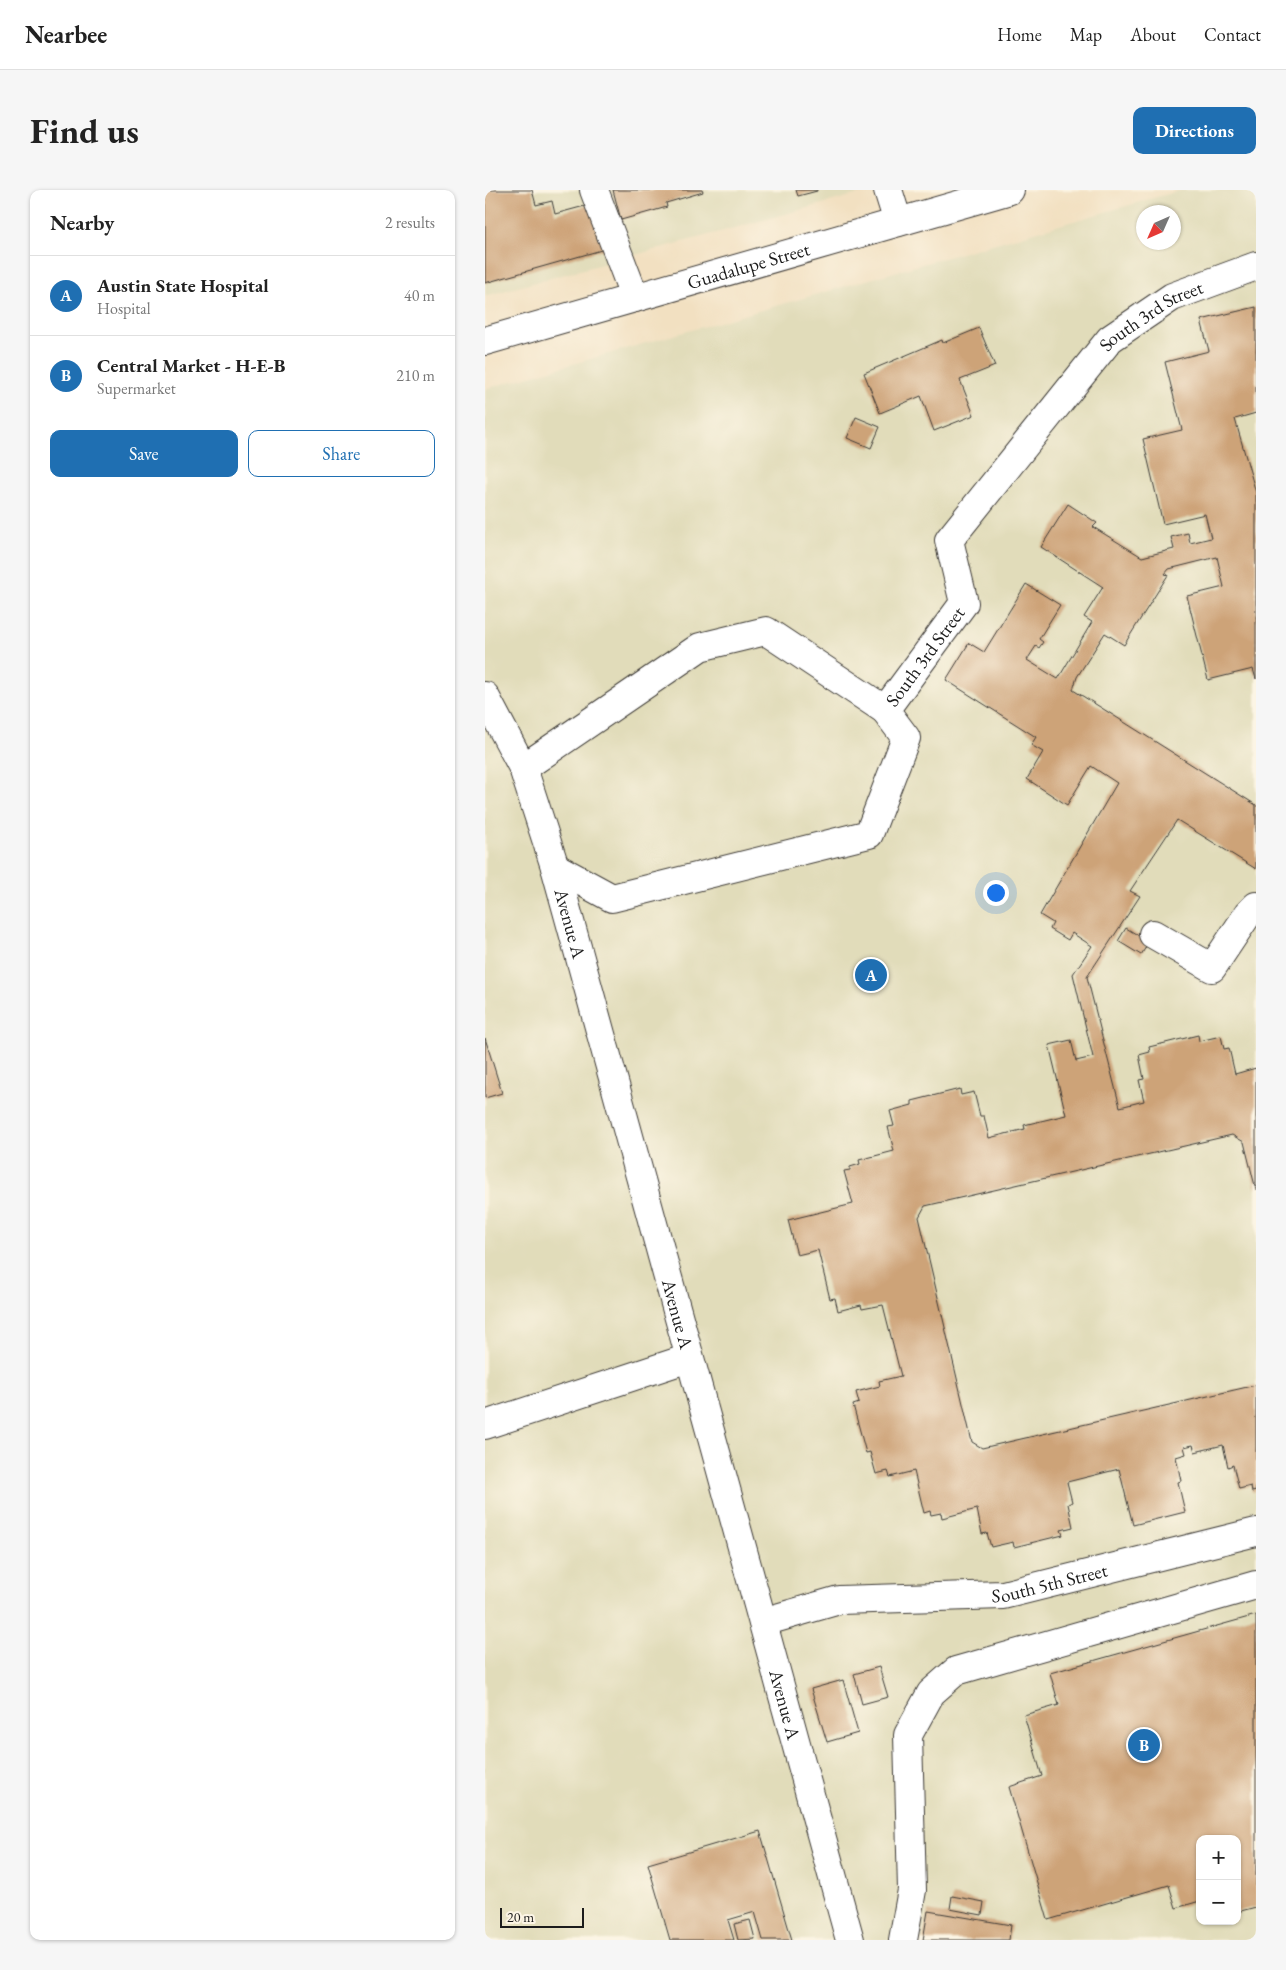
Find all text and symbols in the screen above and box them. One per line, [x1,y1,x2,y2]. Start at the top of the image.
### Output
text: Nearbee [25,19,107,50]
text: Home [997,23,1042,46]
text: Map [1070,23,1102,46]
text: About [1130,23,1176,46]
text: Contact [1204,23,1261,46]
button: Directions [1133,107,1256,154]
text: Find us [30,108,139,153]
north arrow [1136,205,1181,250]
text: Nearby [50,209,114,236]
text: 2 results [385,212,435,233]
street label: Guadalupe Street [684,236,812,295]
text: Austin State Hospital [97,273,269,298]
street label: South 3rd Street [1093,274,1206,356]
text: A [60,285,72,306]
text: 40 m [404,285,435,306]
text: Hospital [97,298,151,319]
text: Central Market - H-E-B [97,353,285,378]
text: B [61,365,71,386]
text: 210 m [396,365,435,386]
text: Supermarket [97,378,176,399]
button: Save [50,430,238,477]
button: Share [248,430,435,477]
street label: South 3rd Street [879,601,970,711]
your location [983,880,1009,906]
street label: Avenue A [549,885,592,962]
pin: A [855,956,887,994]
street label: Avenue A [656,1275,700,1353]
street label: South 5th Street [991,1557,1110,1608]
street label: Avenue A [763,1666,807,1743]
pin: B [1128,1726,1160,1764]
map controls [1196,1835,1241,1925]
button: + [1196,1835,1241,1880]
button: − [1196,1880,1241,1925]
scale bar [500,1905,584,1928]
text: 20 m [507,1908,534,1926]

